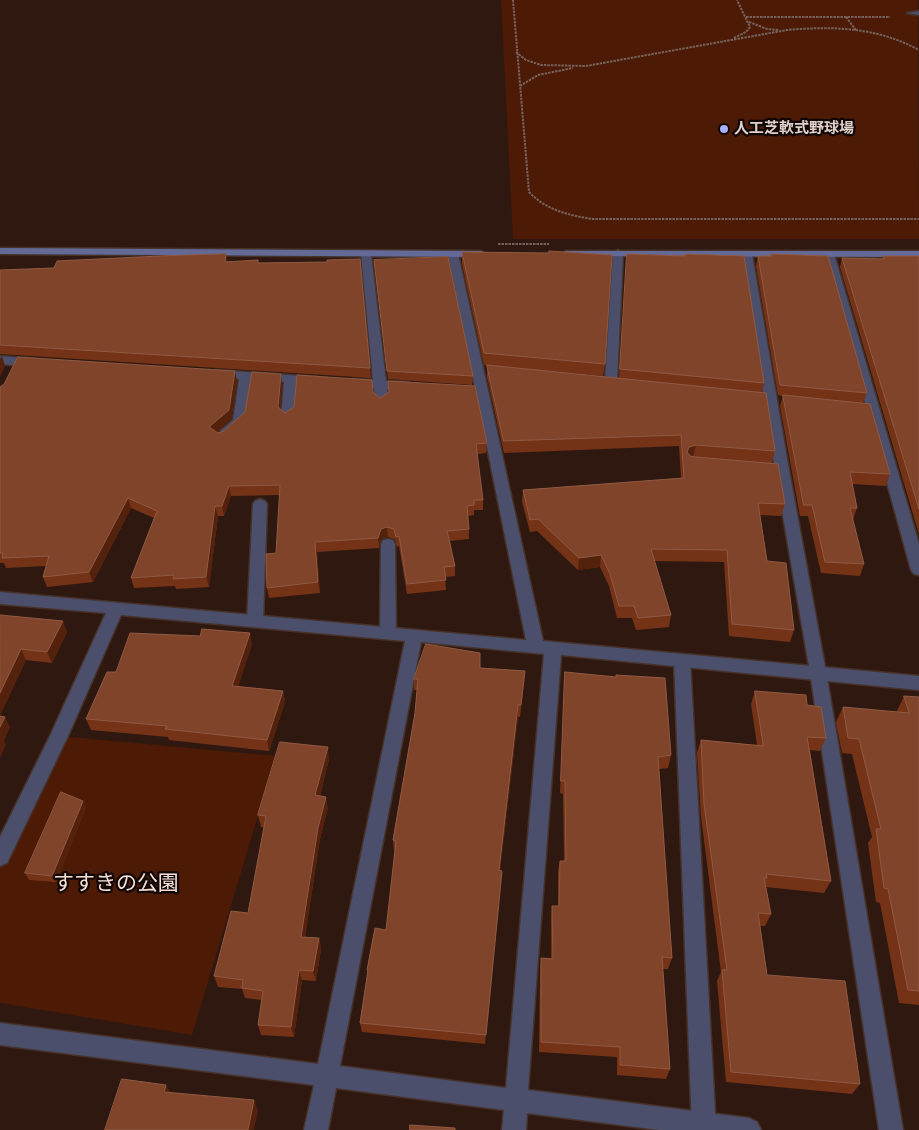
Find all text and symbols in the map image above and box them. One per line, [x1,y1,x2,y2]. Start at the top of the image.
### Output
place label: 人工芝軟式野球場 [734,120,854,138]
marker: 人工芝軟式野球場 [718,123,730,135]
park label: すすきの公園 [53,871,179,897]

